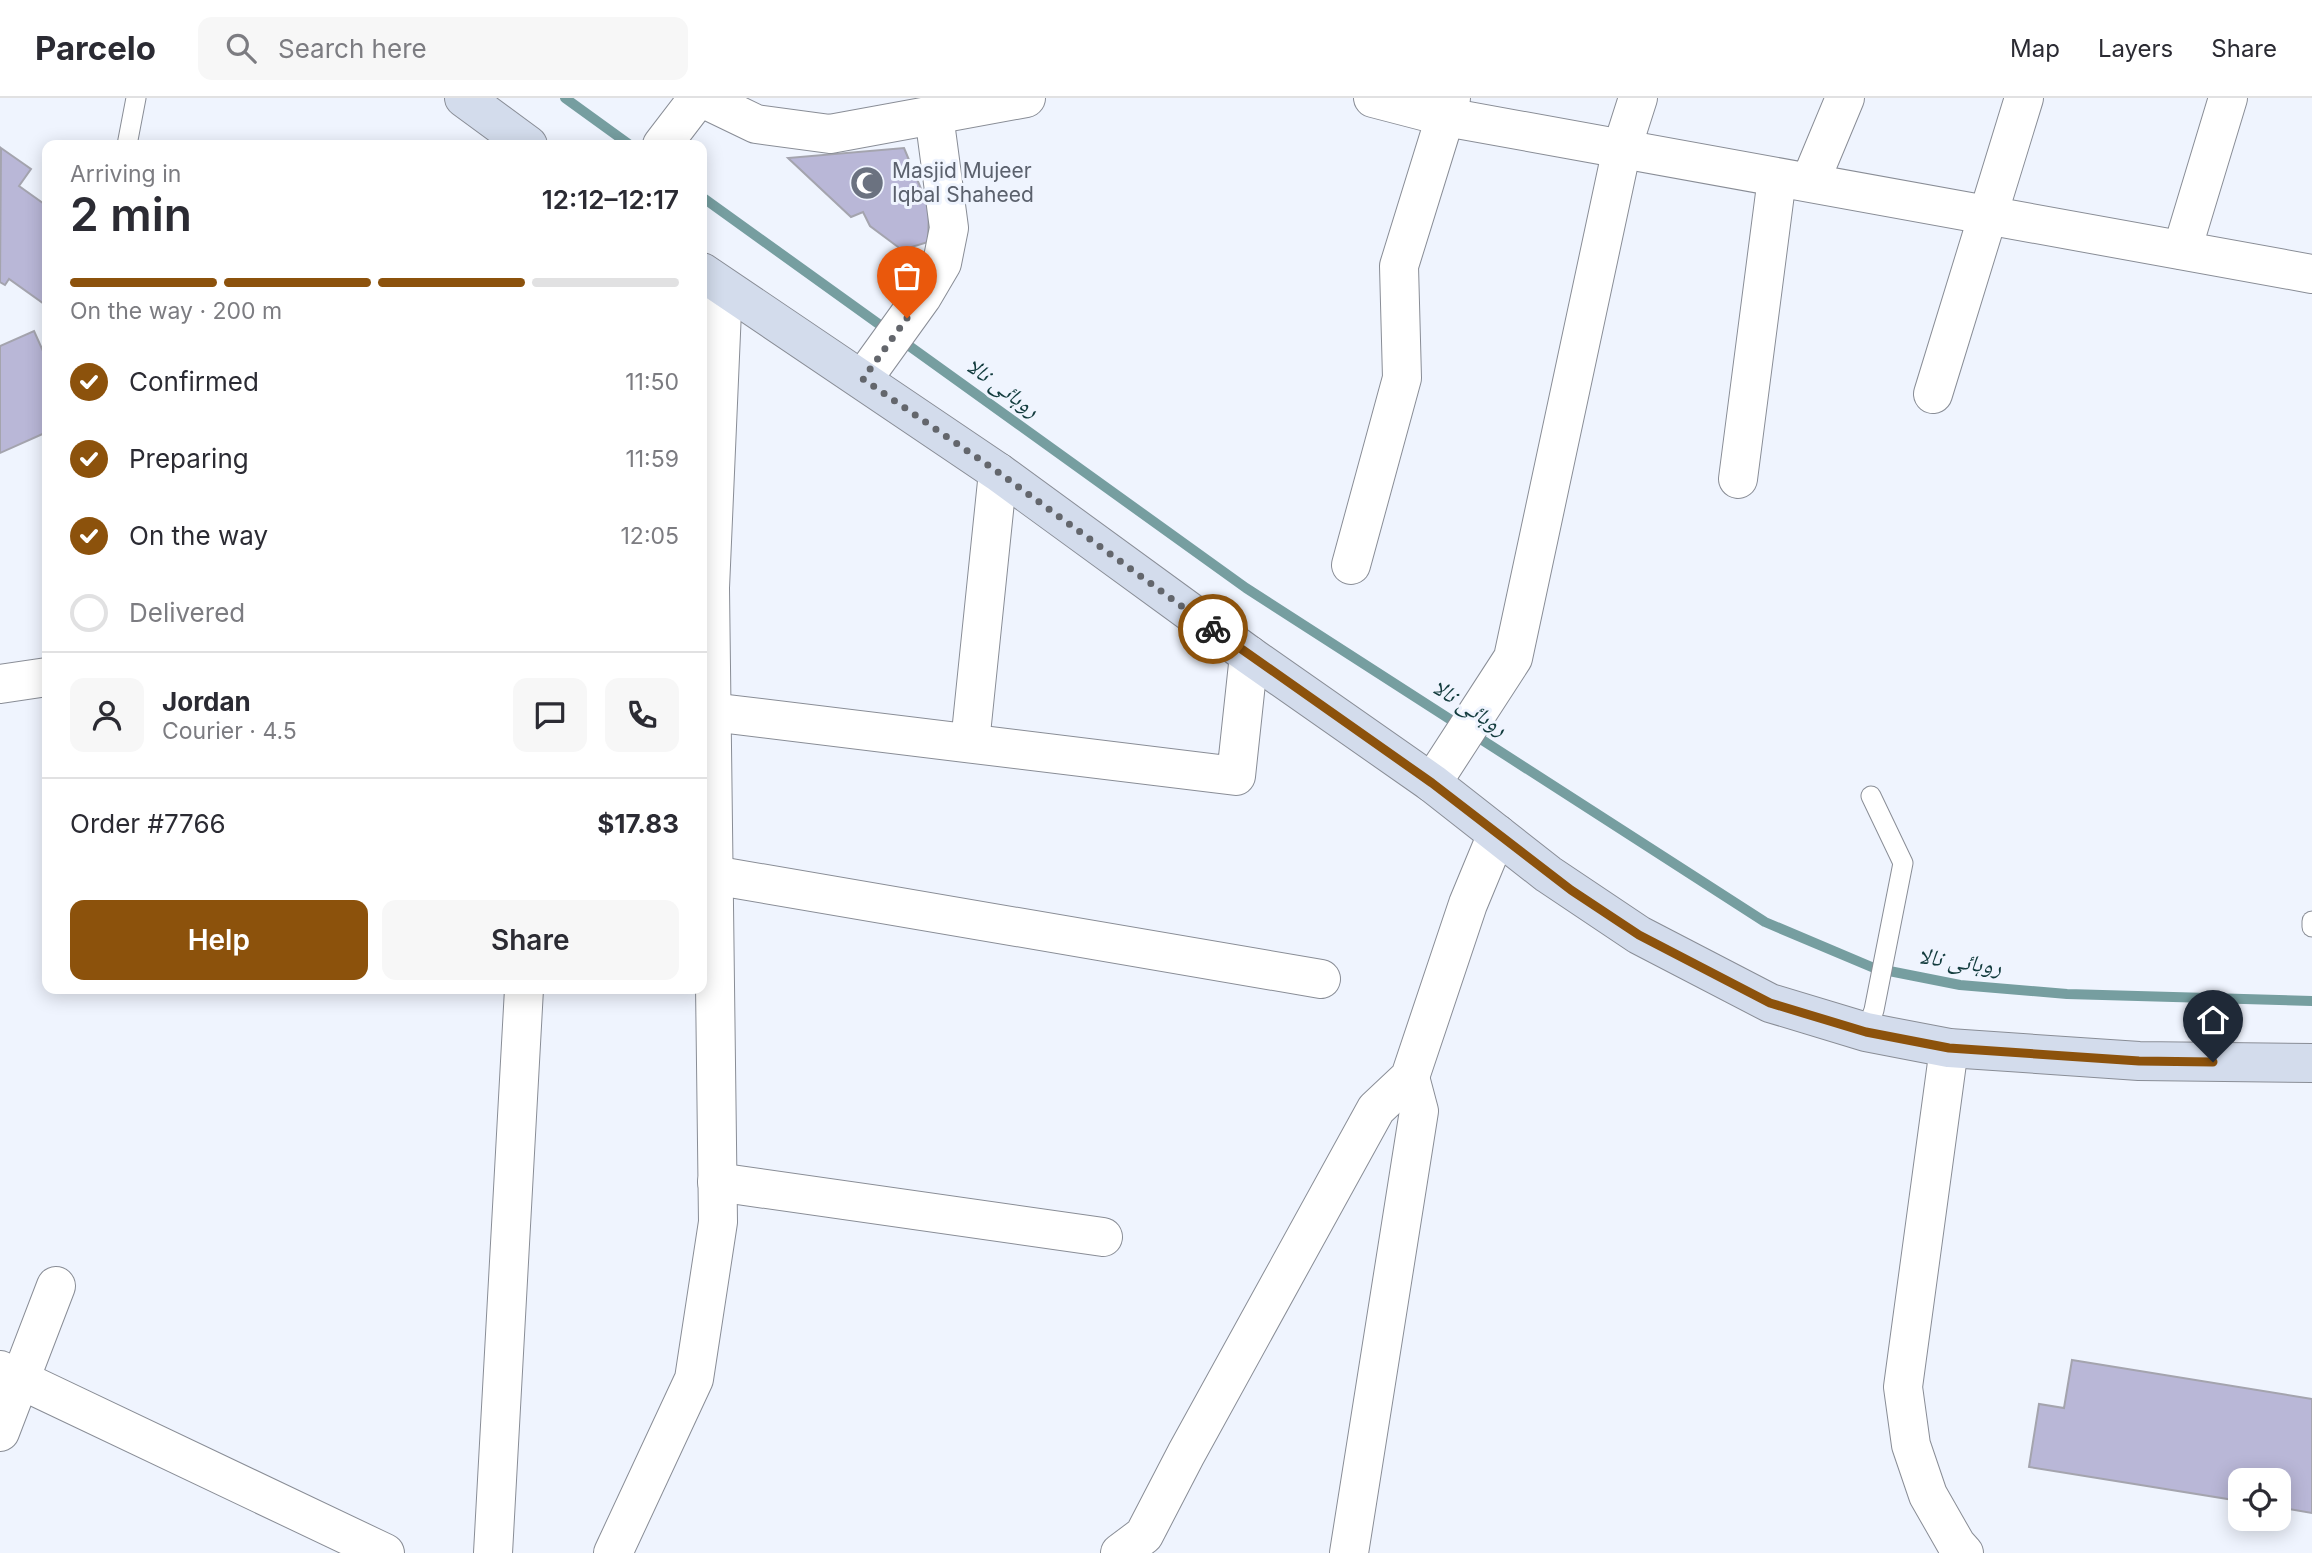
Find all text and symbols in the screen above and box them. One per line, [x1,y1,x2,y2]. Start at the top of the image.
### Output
search box [198,17,688,80]
text: Parcelo [35,28,156,68]
icon: search [222,29,260,67]
text: Search here [278,33,427,64]
text: Map [2010,34,2060,63]
text: Layers [2098,34,2173,63]
text: Share [2211,34,2277,63]
place label: Masjid Mujeer Iqbal Shaheed [892,158,1034,207]
text: Arriving in [70,160,181,188]
mosque icon: Masjid Mujeer Iqbal Shaheed [848,164,886,202]
text: 12:12–12:17 [542,184,679,215]
text: 2 min [70,186,192,242]
pin [877,246,937,318]
icon: bag [888,257,926,295]
text: On the way · 200 m [70,297,282,325]
water label: روہائی نالا [961,351,1045,423]
icon: check [70,363,108,401]
text: Confirmed [129,366,259,397]
text: 11:50 [625,368,679,396]
icon: check [70,440,108,478]
text: Preparing [129,443,249,474]
text: 11:59 [625,445,679,473]
icon: check [70,517,108,555]
text: On the way [129,520,268,551]
text: 12:05 [621,522,679,550]
courier [1178,594,1248,664]
text: Delivered [129,597,245,628]
icon: bike [1194,610,1232,648]
water label: روہائی نالا [1427,672,1513,742]
button: person [70,678,144,752]
button: chat [513,678,587,752]
button: phone [605,678,679,752]
text: Jordan [162,686,251,717]
text: Courier · 4.5 [162,717,297,745]
text: Order #7766 [70,808,226,839]
text: $17.83 [597,808,679,839]
button: Help [70,900,368,980]
button: Share [382,900,679,980]
water label: روہائی نالا [1916,941,2004,981]
pin [2183,990,2243,1062]
icon: home [2194,1001,2232,1039]
map controls [2228,1468,2291,1531]
button: locate [2228,1468,2291,1531]

